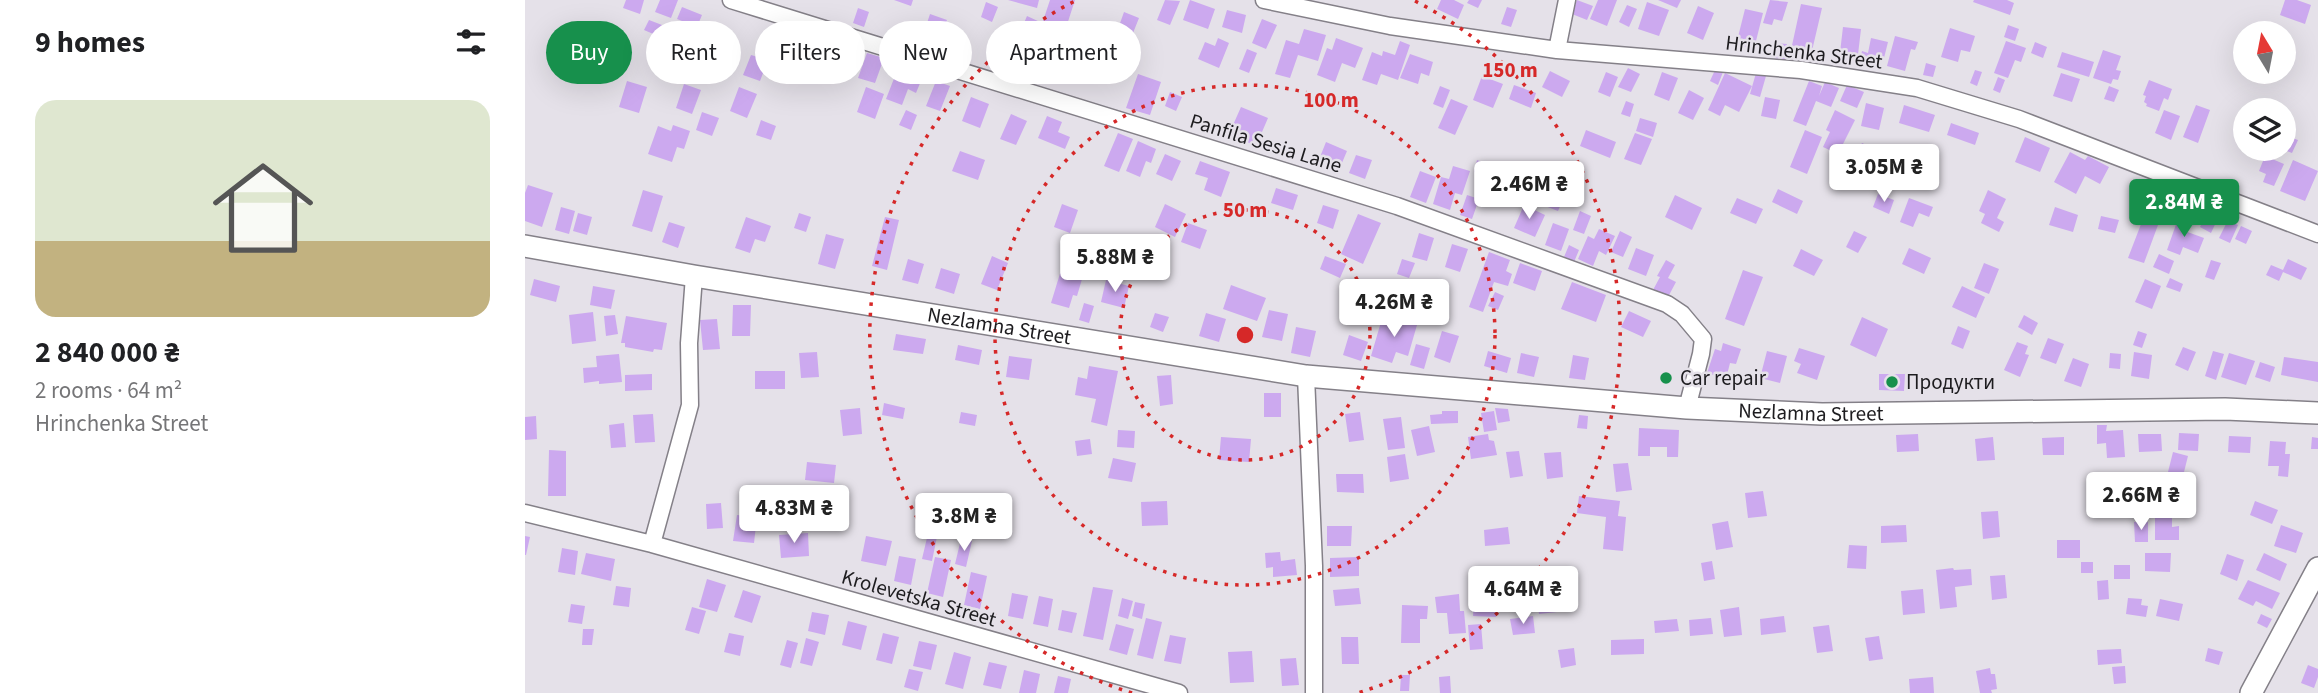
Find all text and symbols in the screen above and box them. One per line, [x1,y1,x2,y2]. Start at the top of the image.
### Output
text: 9 homes [35,21,145,64]
chip: Buy [546,21,632,84]
chip: Rent [646,21,741,84]
chip: Filters [755,21,865,84]
chip: New [879,21,972,84]
chip: Apartment [986,21,1141,84]
north arrow [2233,21,2296,84]
map controls [2233,21,2296,161]
icon: filters [452,23,490,61]
street label: Hrinchenka Street [1724,27,1884,77]
text: 150 m [1482,55,1538,85]
text: 100 m [1303,85,1359,115]
button: layers [2233,98,2296,161]
street label: Panfila Sesia Lane [1186,106,1346,180]
pin: 3.05M ₴ [1819,144,1949,204]
icon: home [200,145,326,271]
text: 3.05M ₴ [1845,150,1923,183]
pin: 2.46M ₴ [1464,162,1594,221]
text: 2.46M ₴ [1490,167,1568,200]
pin: 2.84M ₴ [2119,180,2249,239]
text: 2.84M ₴ [2145,185,2223,218]
text: 50 m [1223,195,1267,225]
pin: 5.88M ₴ [1050,234,1180,294]
text: 5.88M ₴ [1076,240,1154,273]
pin: 4.26M ₴ [1329,280,1459,339]
text: 4.26M ₴ [1355,285,1433,318]
street label: Nezlamna Street [925,299,1073,352]
centre of rings [1233,323,1257,347]
text: 2 840 000 ₴ [35,331,180,374]
place label: Car repair [1680,363,1767,393]
place label: Продукти [1906,367,1995,397]
marker: Car repair [1658,370,1674,386]
text: 2 rooms · 64 m² [35,374,182,407]
marker: Продукти [1884,374,1900,390]
street label: Nezlamna Street [1738,395,1884,429]
text: Hrinchenka Street [35,407,208,440]
pin: 2.66M ₴ [2076,472,2206,532]
text: 2.66M ₴ [2102,478,2180,511]
pin: 4.83M ₴ [729,486,859,545]
text: 4.83M ₴ [755,491,833,524]
pin: 3.8M ₴ [907,494,1021,553]
text: 3.8M ₴ [931,499,997,532]
street label: Krolevetska Street [838,562,1000,634]
pin: 4.64M ₴ [1458,566,1588,626]
text: 4.64M ₴ [1484,572,1562,605]

